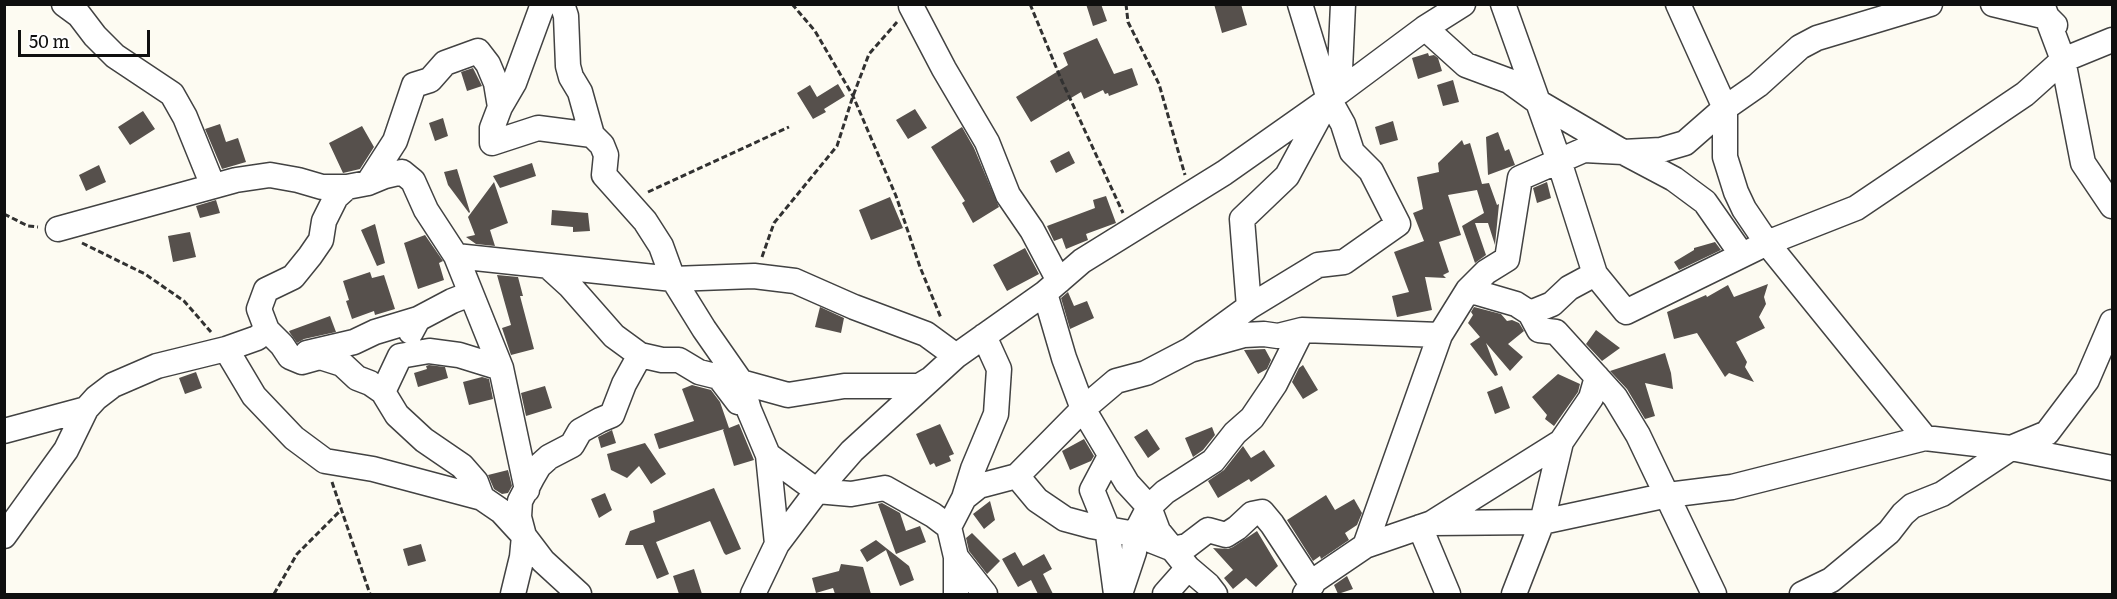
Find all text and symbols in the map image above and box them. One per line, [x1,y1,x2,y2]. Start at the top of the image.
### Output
scale bar [21,18,153,56]
text: 50 m [29,27,70,54]

